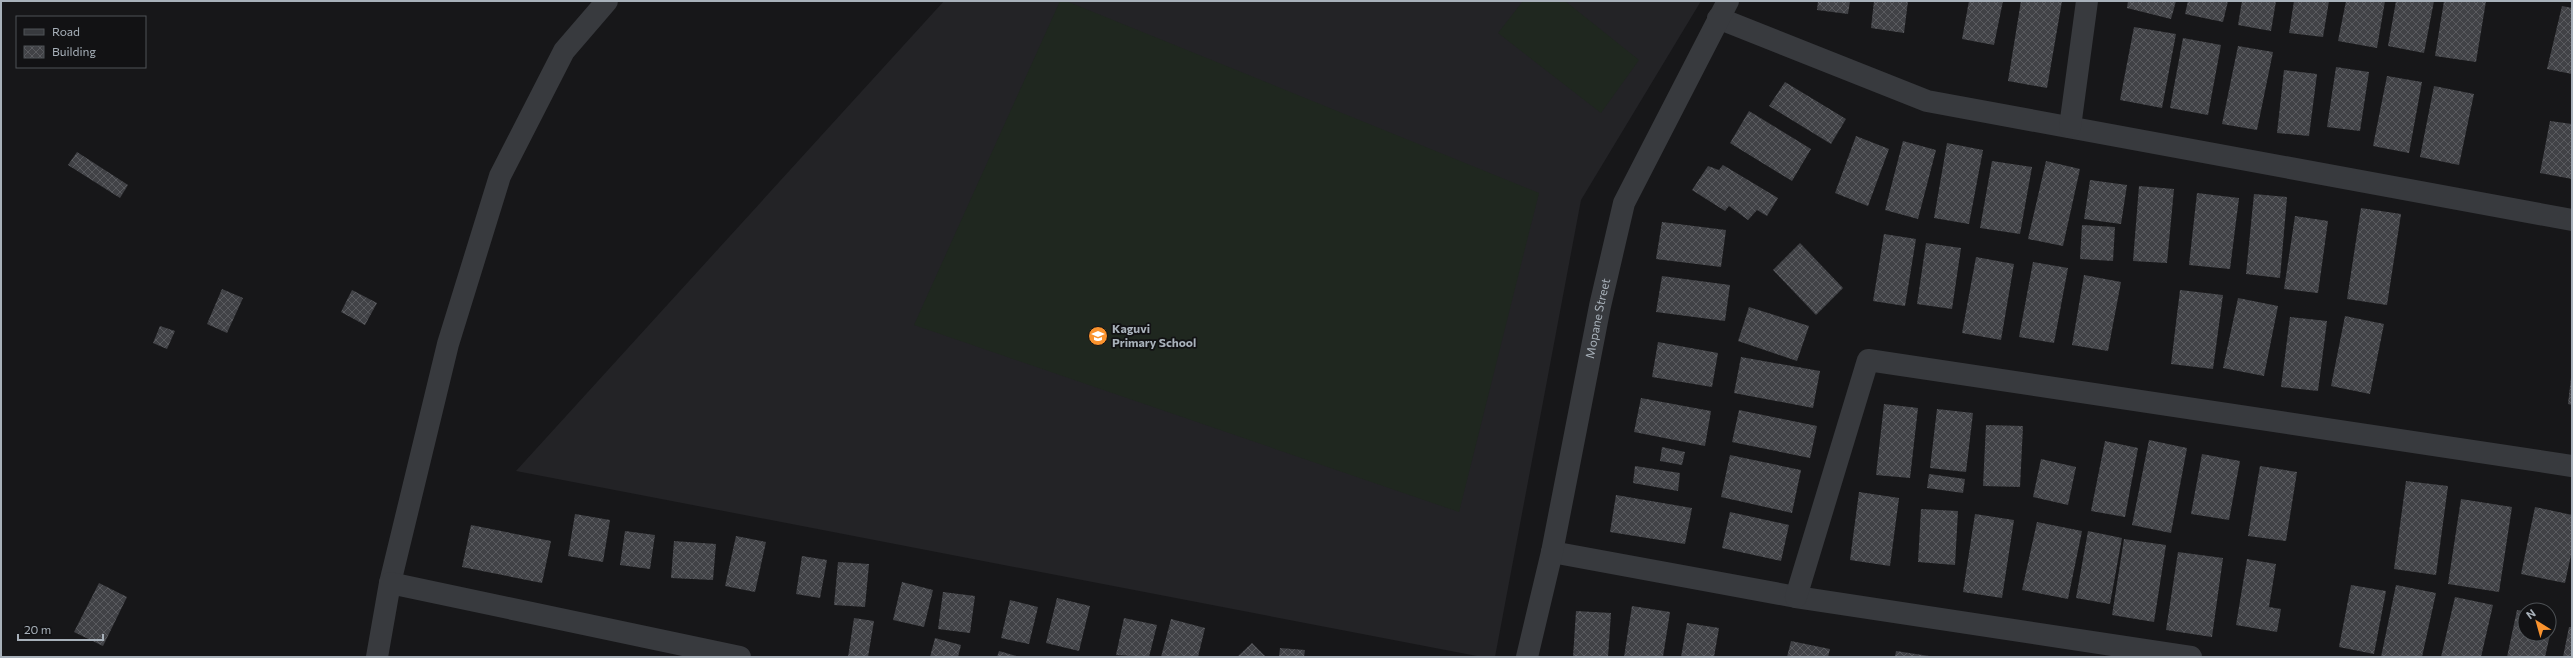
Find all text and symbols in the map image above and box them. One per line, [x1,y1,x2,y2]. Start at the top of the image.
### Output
legend [16,16,146,68]
text: Road [52,24,80,38]
text: Building [52,44,96,58]
street label: Mopane Street [1582,277,1612,360]
place label: Kaguvi Primary School [1112,321,1196,349]
school or university icon: Kaguvi Primary School [1087,325,1109,347]
north arrow [2517,602,2557,642]
text: N [2523,606,2538,621]
scale bar [18,616,103,642]
text: 20 m [24,622,51,636]

